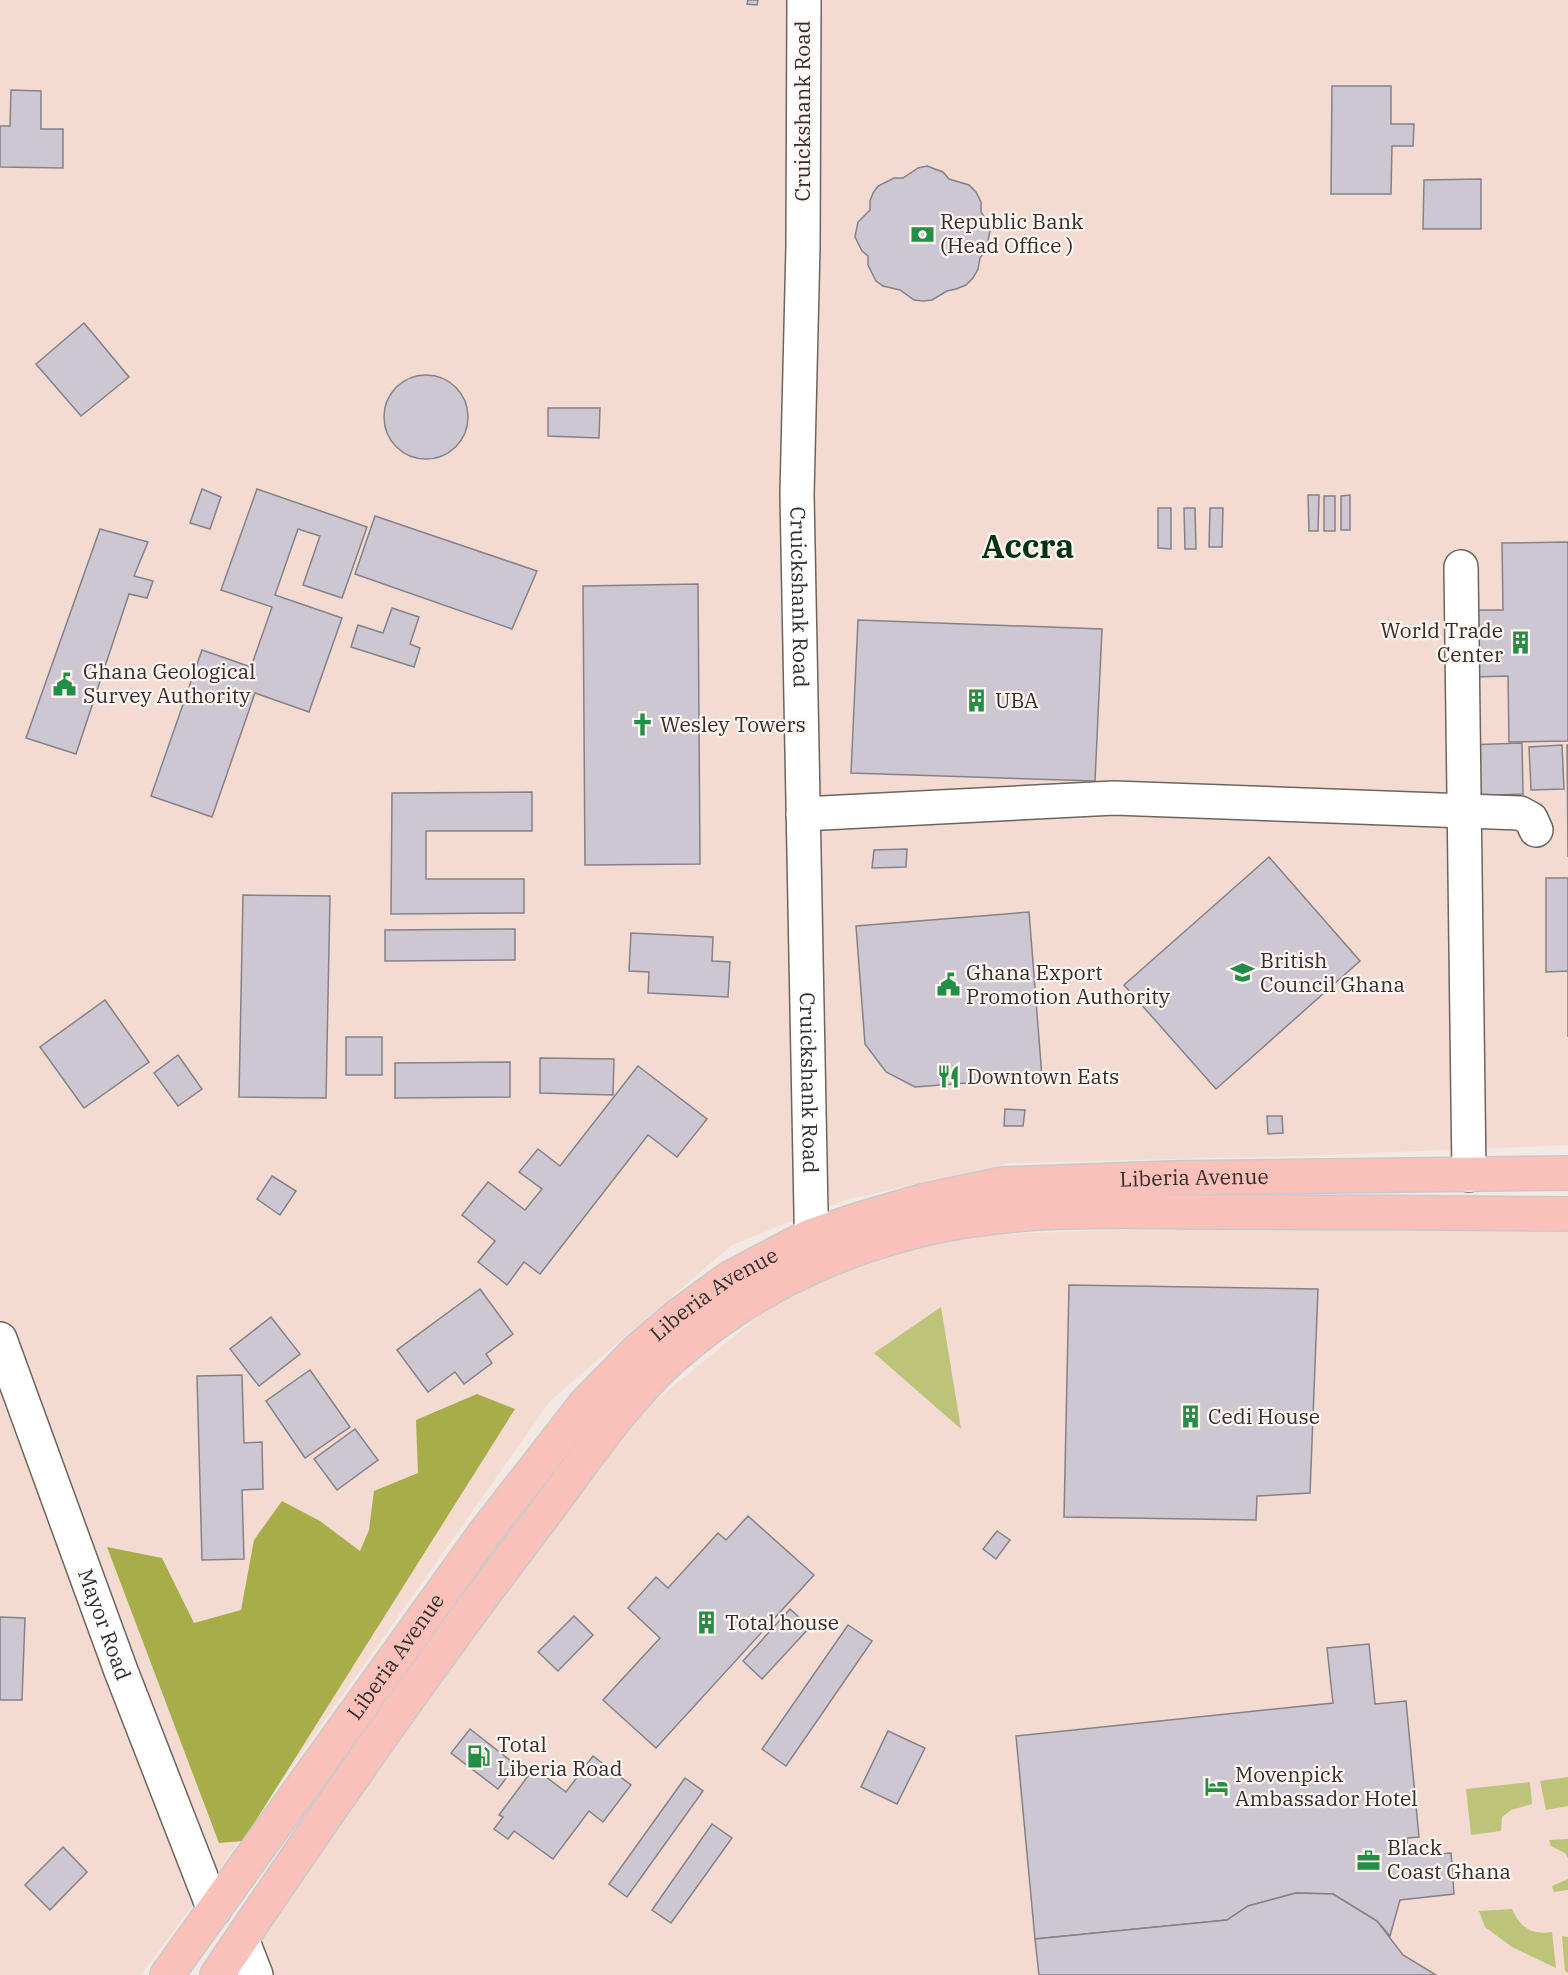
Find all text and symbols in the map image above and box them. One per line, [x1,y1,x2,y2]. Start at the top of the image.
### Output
street label: Cruickshank Road [788,20,816,202]
place label: Republic Bank (Head Office ) [940,207,1084,259]
bank icon: Republic Bank (Head Office ) [909,221,935,247]
street label: Cruickshank Road [784,506,816,688]
district label: Accra [982,524,1074,567]
place label: World Trade Center [1380,616,1504,668]
building icon: World Trade Center [1508,630,1534,656]
place label: Ghana Geological Survey Authority [83,657,255,709]
public building icon: Ghana Geological Survey Authority [52,671,78,697]
place label: UBA [995,686,1039,714]
building icon: UBA [964,688,990,714]
place label: Wesley Towers [660,710,806,738]
church icon: Wesley Towers [629,712,655,738]
place label: British Council Ghana [1260,946,1405,998]
place label: Ghana Export Promotion Authority [966,958,1171,1010]
school or university icon: British Council Ghana [1229,960,1255,986]
public building icon: Ghana Export Promotion Authority [935,972,961,998]
street label: Cruickshank Road [794,992,825,1174]
place label: Downtown Eats [967,1062,1119,1090]
restaurant icon: Downtown Eats [936,1064,962,1090]
street label: Liberia Avenue [1119,1162,1269,1193]
street label: Liberia Avenue [643,1240,782,1347]
place label: Cedi House [1208,1402,1320,1430]
building icon: Cedi House [1177,1404,1203,1430]
street label: Mayor Road [72,1565,138,1684]
street label: Liberia Avenue [340,1587,450,1725]
place label: Total house [725,1608,839,1636]
building icon: Total house [694,1610,720,1636]
place label: Total Liberia Road [497,1730,623,1782]
fuel station icon: Total Liberia Road [466,1744,492,1770]
place label: Movenpick Ambassador Hotel [1235,1760,1418,1812]
hotel icon: Movenpick Ambassador Hotel [1204,1774,1230,1800]
place label: Black Coast Ghana [1387,1833,1511,1885]
office icon: Black Coast Ghana [1356,1847,1382,1873]

